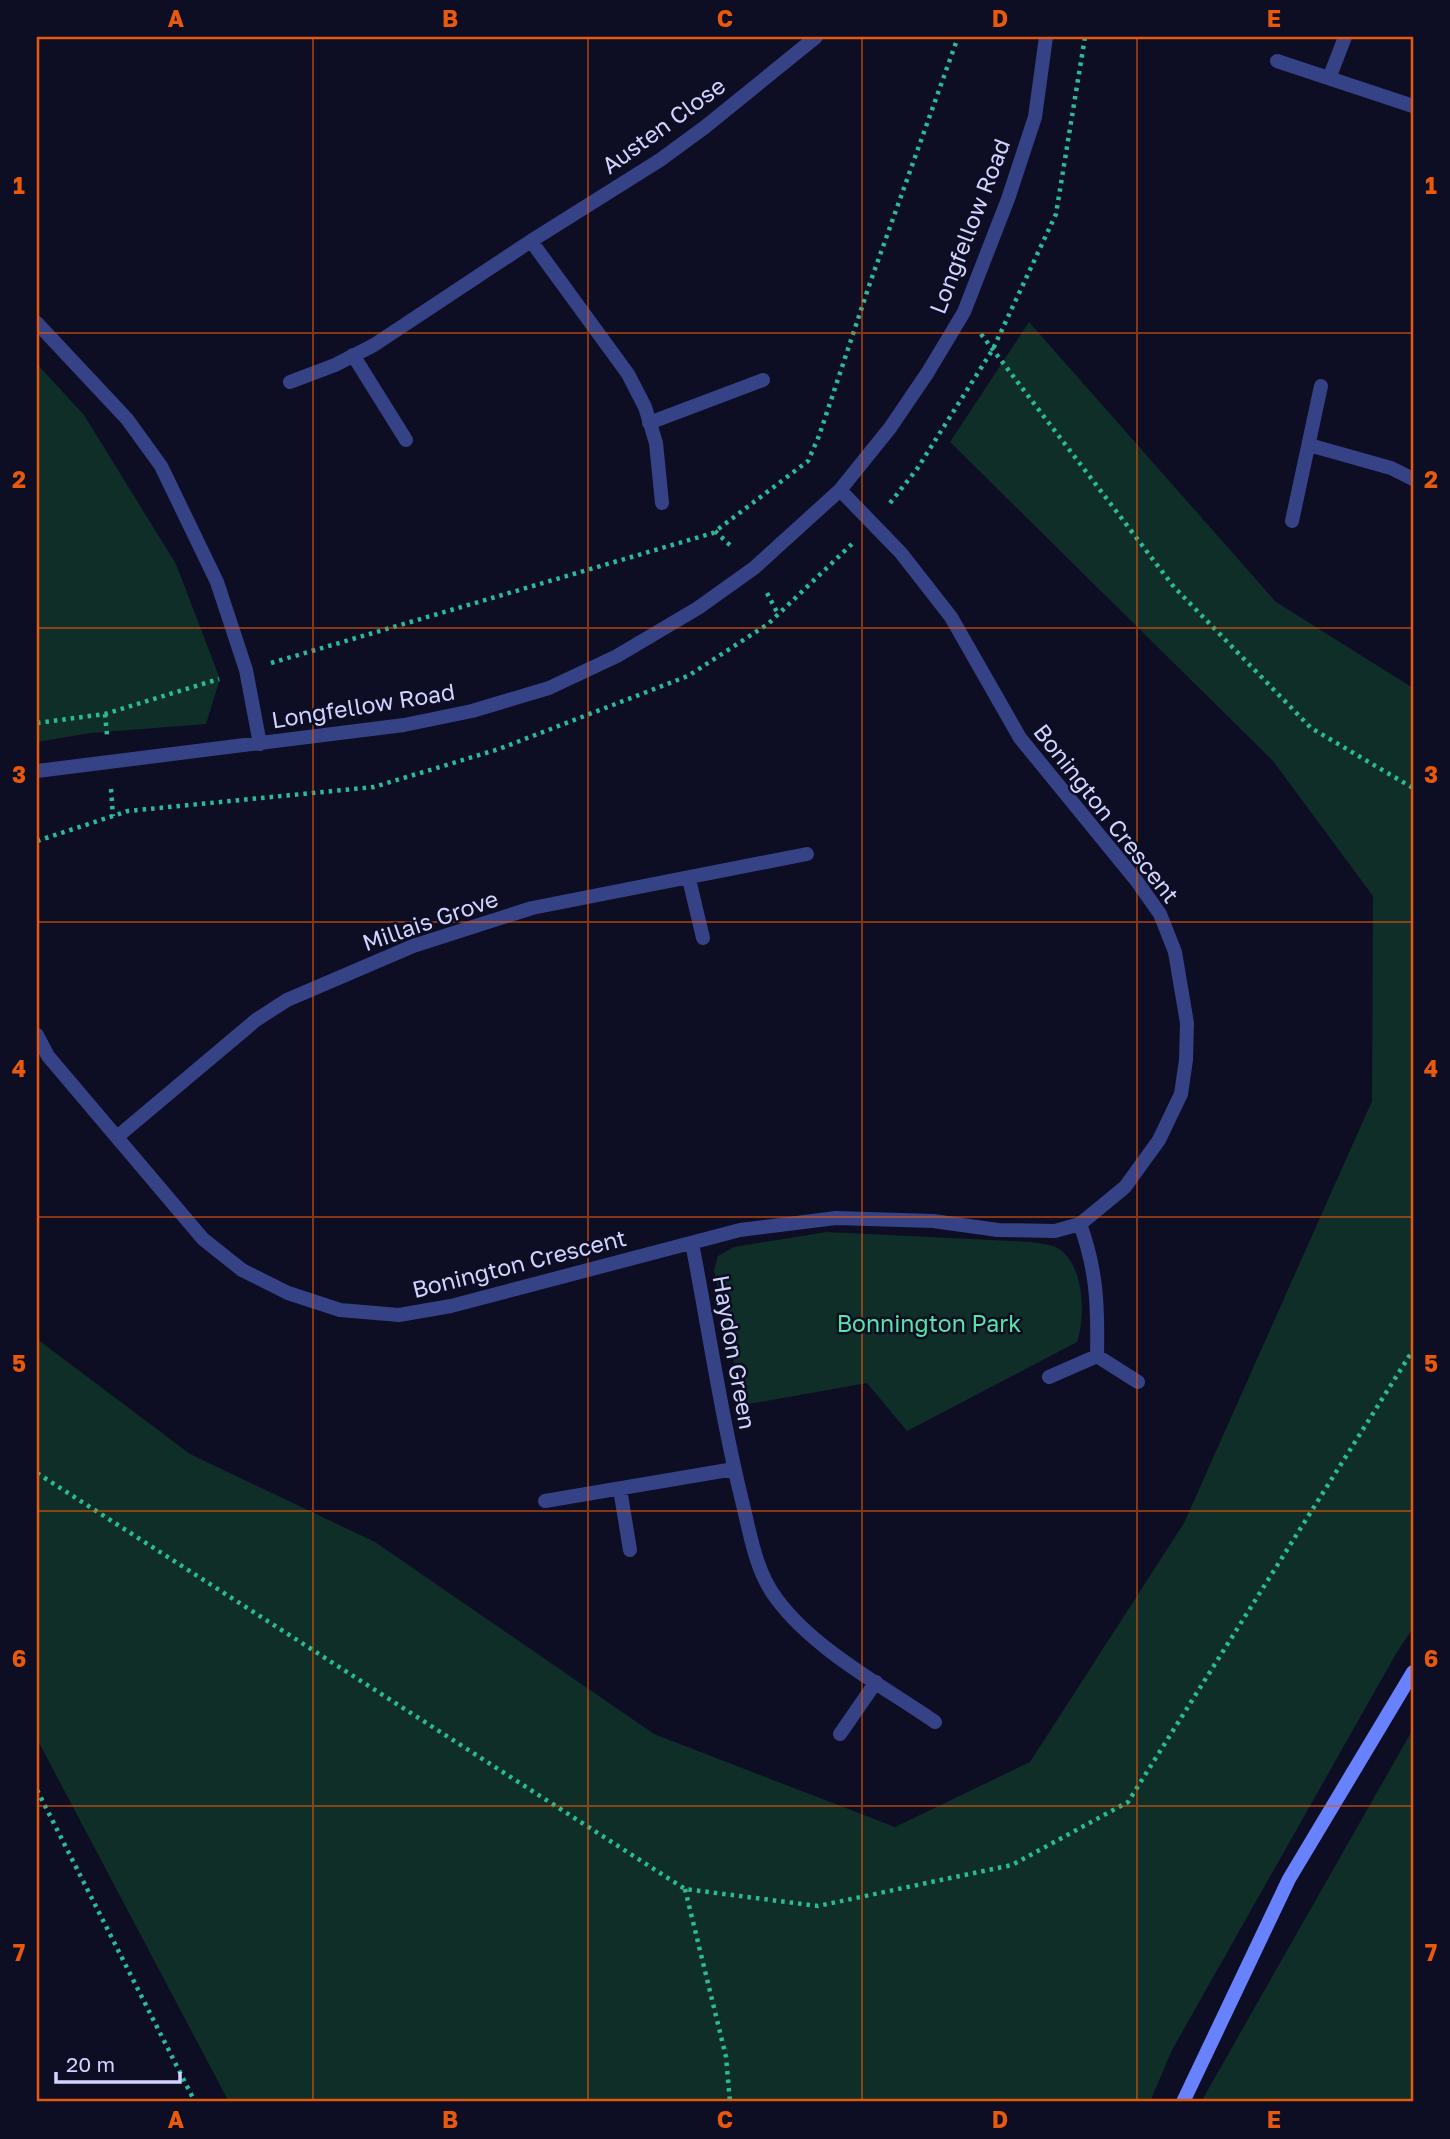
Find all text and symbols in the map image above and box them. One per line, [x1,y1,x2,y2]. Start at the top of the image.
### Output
text: A [168,4,185,32]
text: B [442,4,458,32]
text: C [717,4,733,32]
text: D [992,4,1008,32]
text: E [1267,4,1281,32]
street label: Austen Close [596,71,730,179]
street label: Longfellow Road [923,135,1015,317]
text: 1 [13,171,25,199]
text: 1 [1425,171,1437,199]
text: 2 [12,465,26,493]
text: 2 [1424,465,1438,493]
street label: Longfellow Road [269,677,457,733]
street label: Bonington Crescent [1028,718,1186,908]
text: 3 [12,760,26,788]
text: 3 [1424,760,1438,788]
street label: Millais Grove [358,884,502,956]
text: 4 [12,1054,26,1082]
text: 4 [1424,1054,1438,1082]
street label: Bonington Crescent [409,1223,629,1303]
street label: Haydon Green [708,1273,762,1431]
park label: Bonnington Park [837,1309,1021,1337]
text: 5 [12,1349,26,1377]
text: 5 [1424,1349,1438,1377]
text: 6 [12,1644,26,1672]
text: 6 [1424,1644,1438,1672]
text: 7 [13,1938,25,1966]
text: 7 [1425,1938,1437,1966]
scale bar [56,2041,180,2085]
text: 20 m [66,2051,115,2077]
text: A [168,2105,185,2133]
text: B [442,2105,458,2133]
text: C [717,2105,733,2133]
text: D [992,2105,1008,2133]
text: E [1267,2105,1281,2133]

